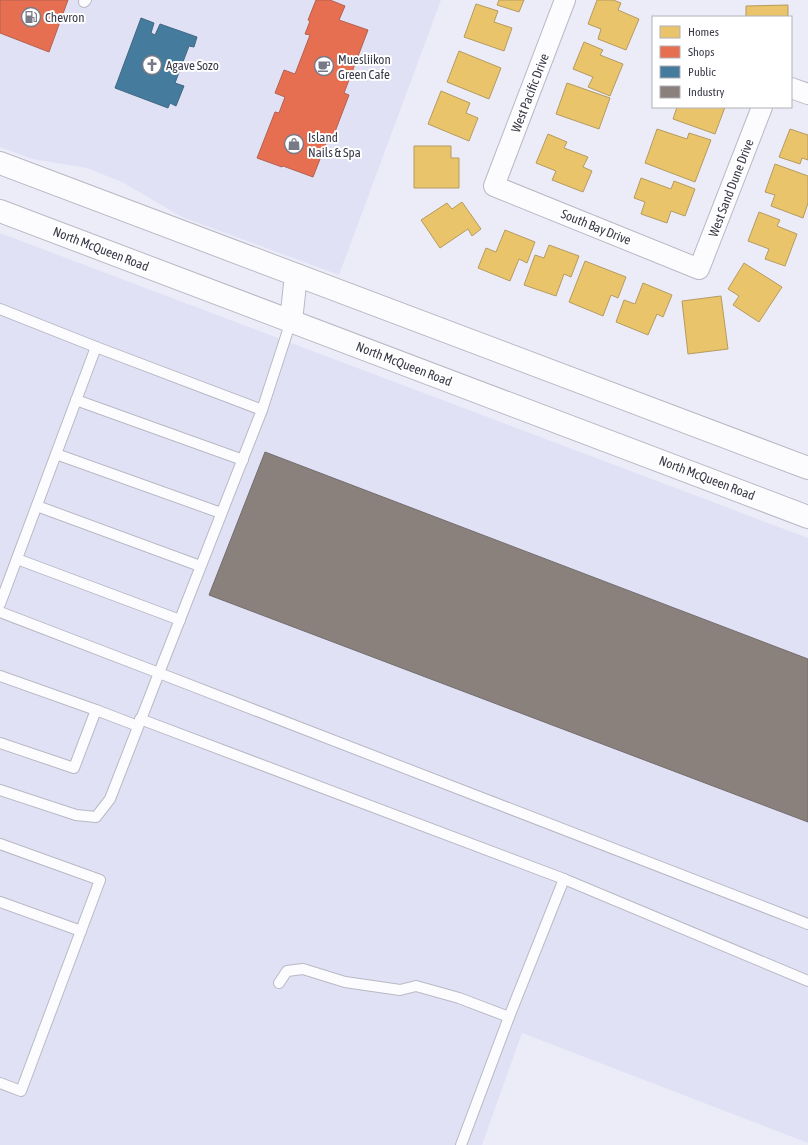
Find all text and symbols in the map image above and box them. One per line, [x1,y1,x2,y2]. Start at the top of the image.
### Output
fuel station icon: Chevron [20,6,42,28]
place label: Chevron [45,10,85,25]
legend [652,16,792,108]
text: Homes [688,25,719,39]
text: Shops [688,45,714,59]
street label: West Pacific Drive [508,51,552,135]
place label: Muesliikon Green Cafe [338,52,391,82]
church icon: Agave Sozo [141,54,163,76]
cafe icon: Muesliikon Green Cafe [313,55,335,77]
place label: Agave Sozo [166,58,219,73]
text: Public [688,65,716,79]
text: Industry [688,85,725,99]
place label: Island Nails & Spa [308,130,361,160]
shop icon: Island Nails & Spa [283,133,305,155]
street label: West Sand Dune Drive [705,137,757,239]
street label: South Bay Drive [559,206,633,248]
street label: North McQueen Road [51,224,151,274]
street label: North McQueen Road [354,339,454,389]
street label: North McQueen Road [657,453,757,503]

